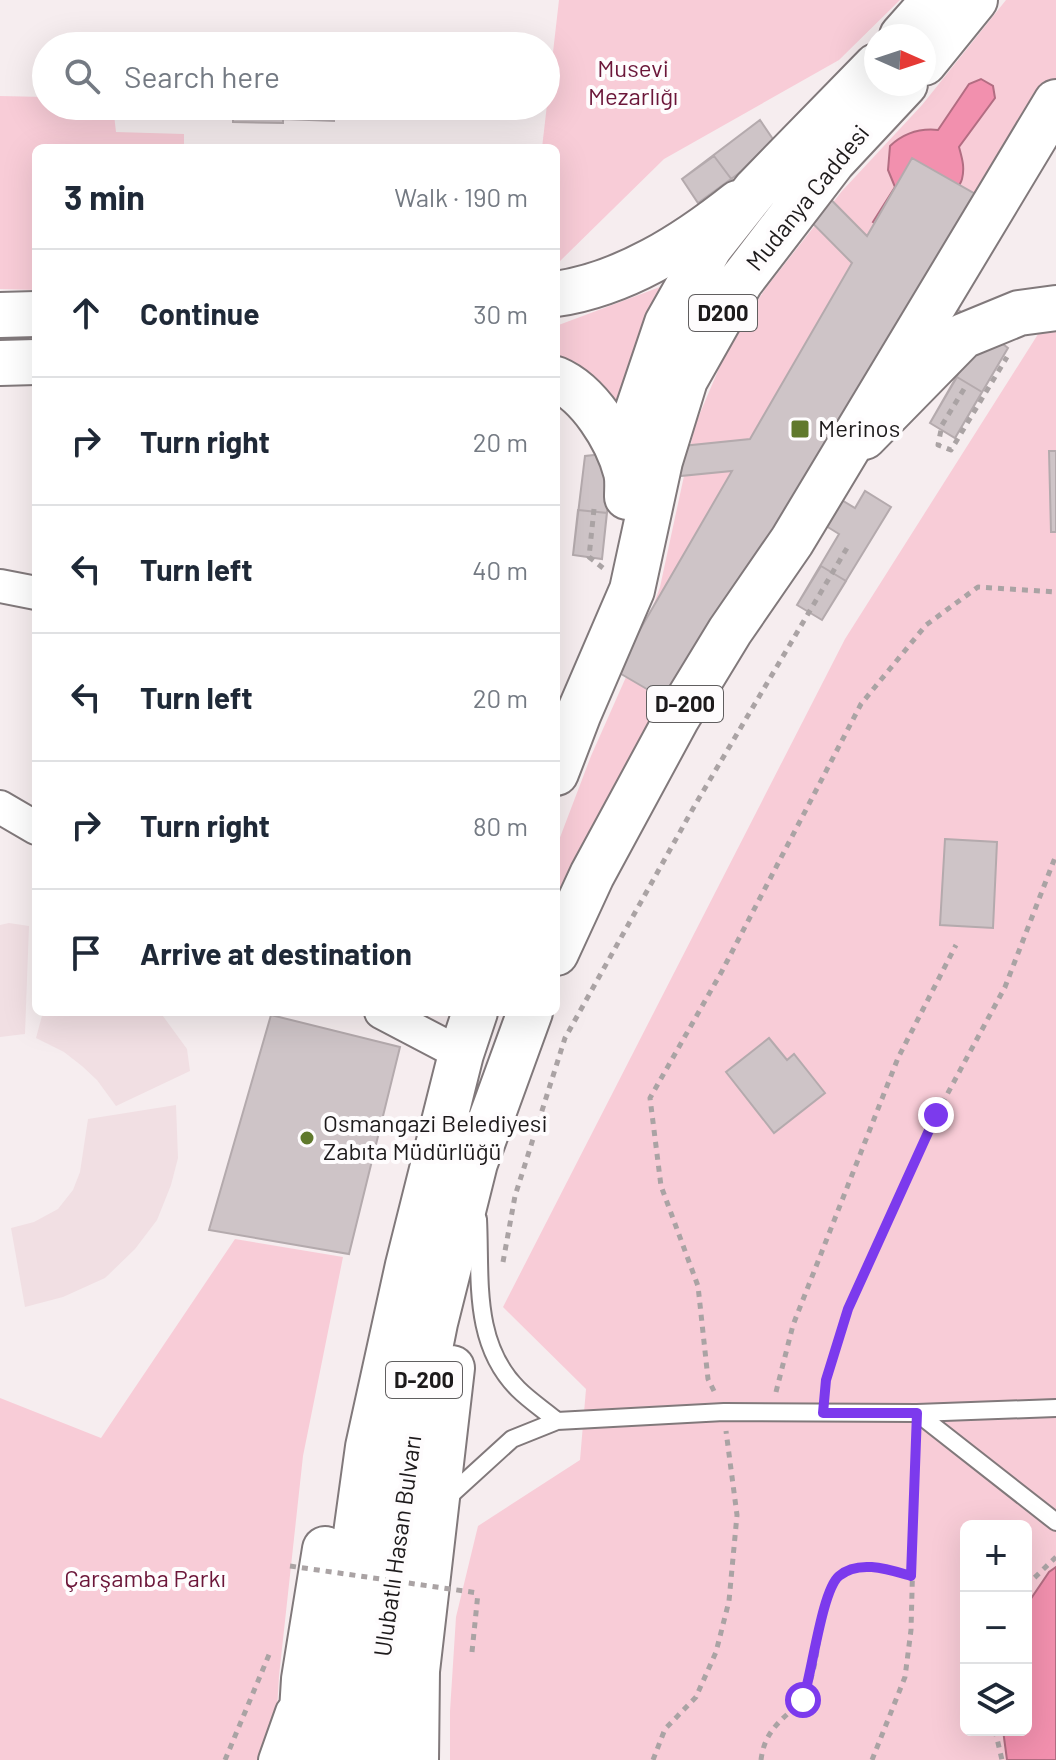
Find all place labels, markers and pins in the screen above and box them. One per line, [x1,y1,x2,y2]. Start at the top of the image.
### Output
place label: Merinos [818,413,900,442]
marker: Merinos [789,418,811,440]
place label: Osmangazi Belediyesi Zabıta Müdürlüğü [323,1108,548,1165]
marker: Osmangazi Belediyesi Zabıta Müdürlüğü [298,1129,316,1147]

